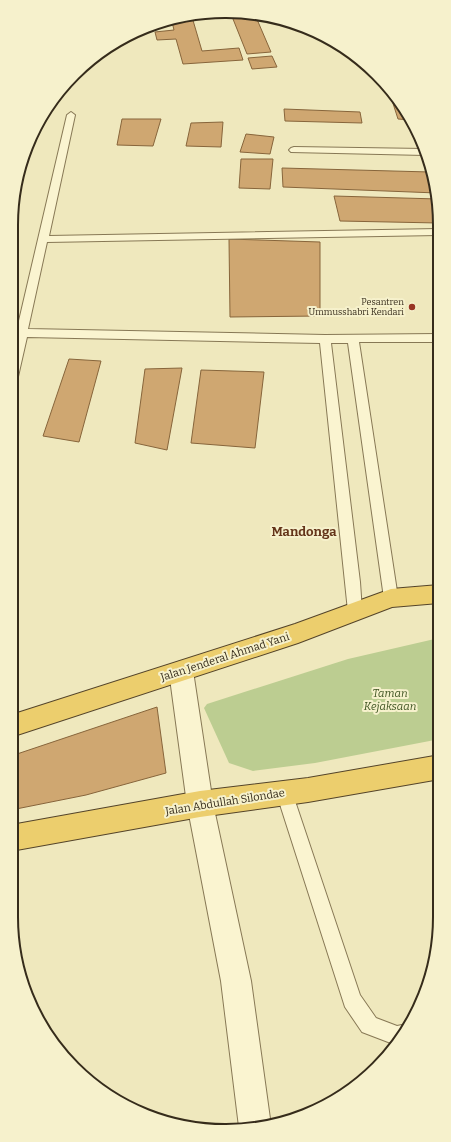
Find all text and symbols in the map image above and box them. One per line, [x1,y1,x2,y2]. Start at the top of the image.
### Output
place label: Pesantren Ummusshabri Kendari [309,297,404,317]
marker: Pesantren Ummusshabri Kendari [407,302,417,312]
district label: Mandonga [271,524,337,539]
street label: Jalan Jenderal Ahmad Yani [158,630,292,684]
park label: Taman Kejaksaan [364,687,417,713]
street label: Jalan Abdullah Silondae [163,786,286,818]

